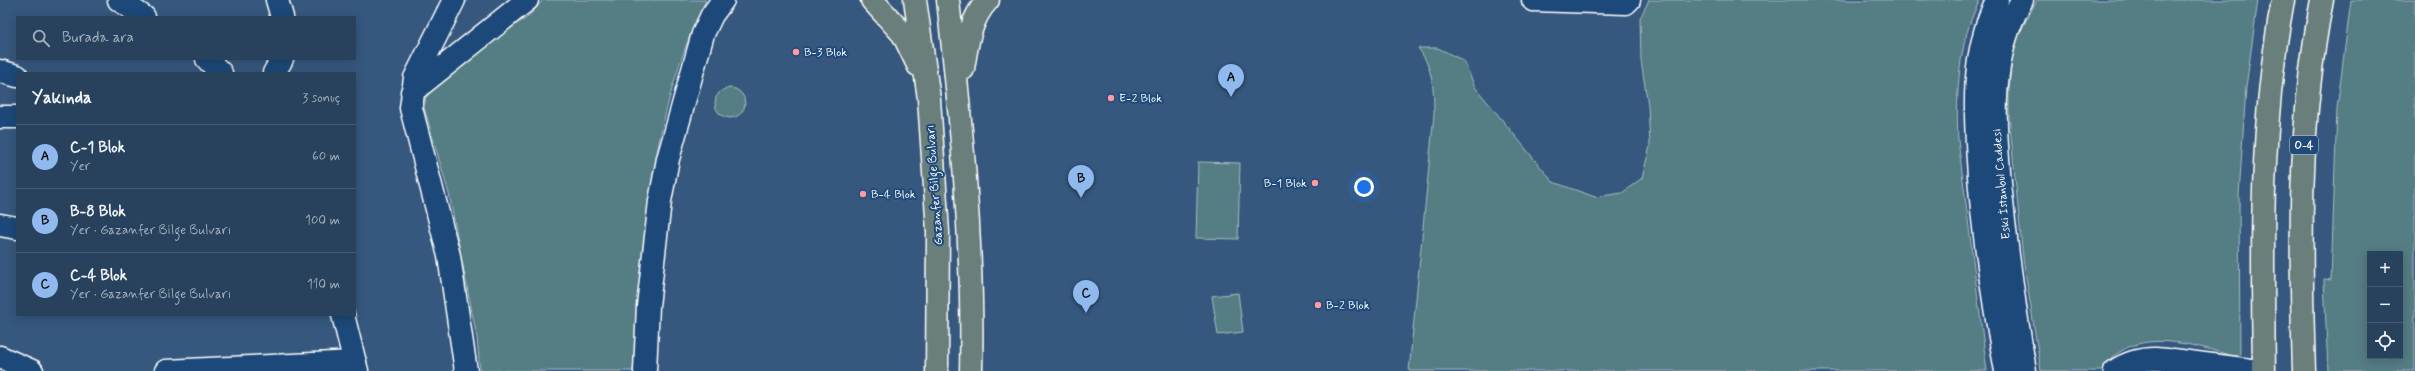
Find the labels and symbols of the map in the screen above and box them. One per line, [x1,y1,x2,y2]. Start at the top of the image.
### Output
place label: B-3 Blok [804,45,847,61]
marker: B-3 Blok [791,47,801,57]
pin: A [1218,64,1244,97]
place label: E-2 Blok [1119,91,1162,107]
marker: E-2 Blok [1106,93,1116,103]
street label: Gazanfer Bilge Bulvarı [923,124,948,246]
street label: Eski İstanbul Caddesi [1989,128,2015,240]
road number: O-4 [2290,136,2318,154]
pin: B [1068,165,1094,198]
place label: B-1 Blok [1264,176,1307,192]
your location [1354,177,1374,197]
marker: B-1 Blok [1310,178,1320,188]
place label: B-4 Blok [871,187,916,203]
marker: B-4 Blok [858,189,868,199]
pin: C [1073,280,1099,313]
place label: B-2 Blok [1326,298,1370,314]
marker: B-2 Blok [1313,300,1323,310]

